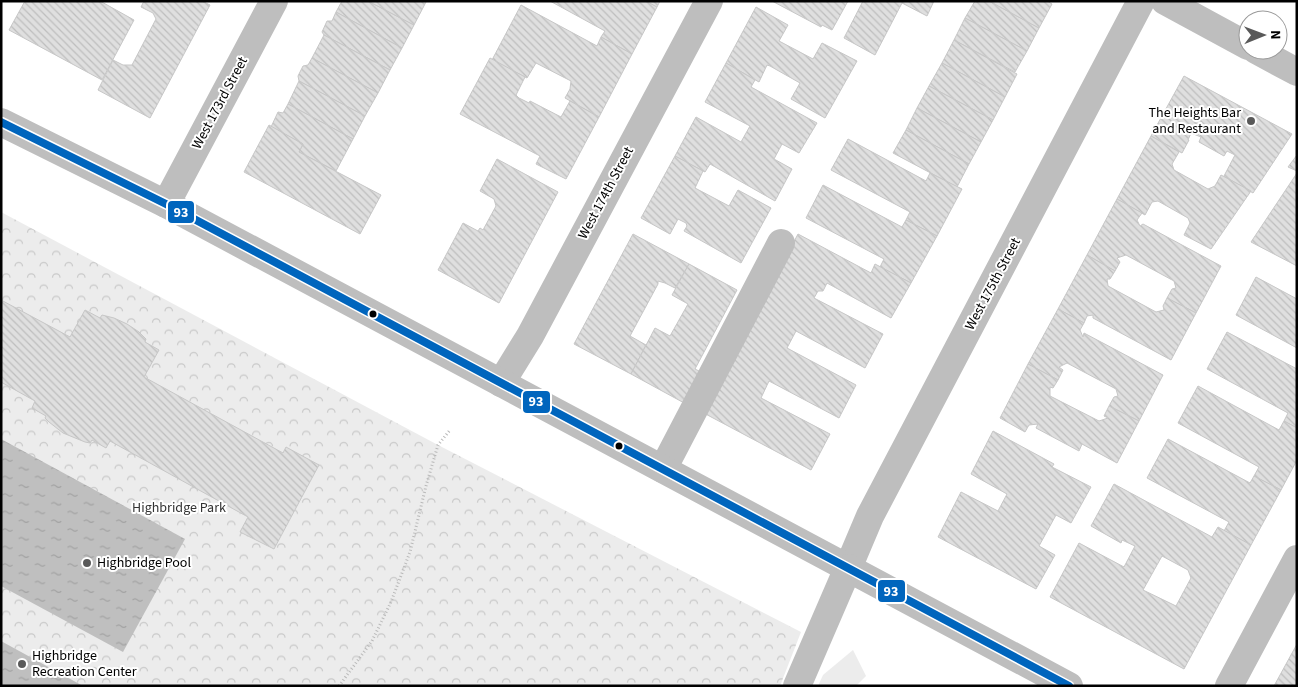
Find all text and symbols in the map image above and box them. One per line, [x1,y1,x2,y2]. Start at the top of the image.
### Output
north arrow [1238,10,1288,60]
text: N [1265,30,1285,40]
street label: West 173rd Street [187,53,253,153]
place label: The Heights Bar and Restaurant [1149,103,1241,139]
marker: The Heights Bar and Restaurant [1245,115,1257,127]
street label: West 174th Street [573,143,639,243]
line badge: 93 [167,200,195,224]
text: 93 [174,203,188,223]
street label: West 175th Street [960,234,1026,334]
unlabelled marker [368,309,378,319]
line badge: 93 [522,390,551,414]
text: 93 [529,392,543,412]
unlabelled marker [614,441,624,451]
park label: Highbridge Park [132,498,226,518]
place label: Highbridge Pool [97,553,191,573]
marker: Highbridge Pool [81,557,93,569]
line badge: 93 [877,579,906,603]
text: 93 [884,582,898,602]
place label: Highbridge Recreation Center [32,646,137,682]
marker: Highbridge Recreation Center [16,658,28,670]

